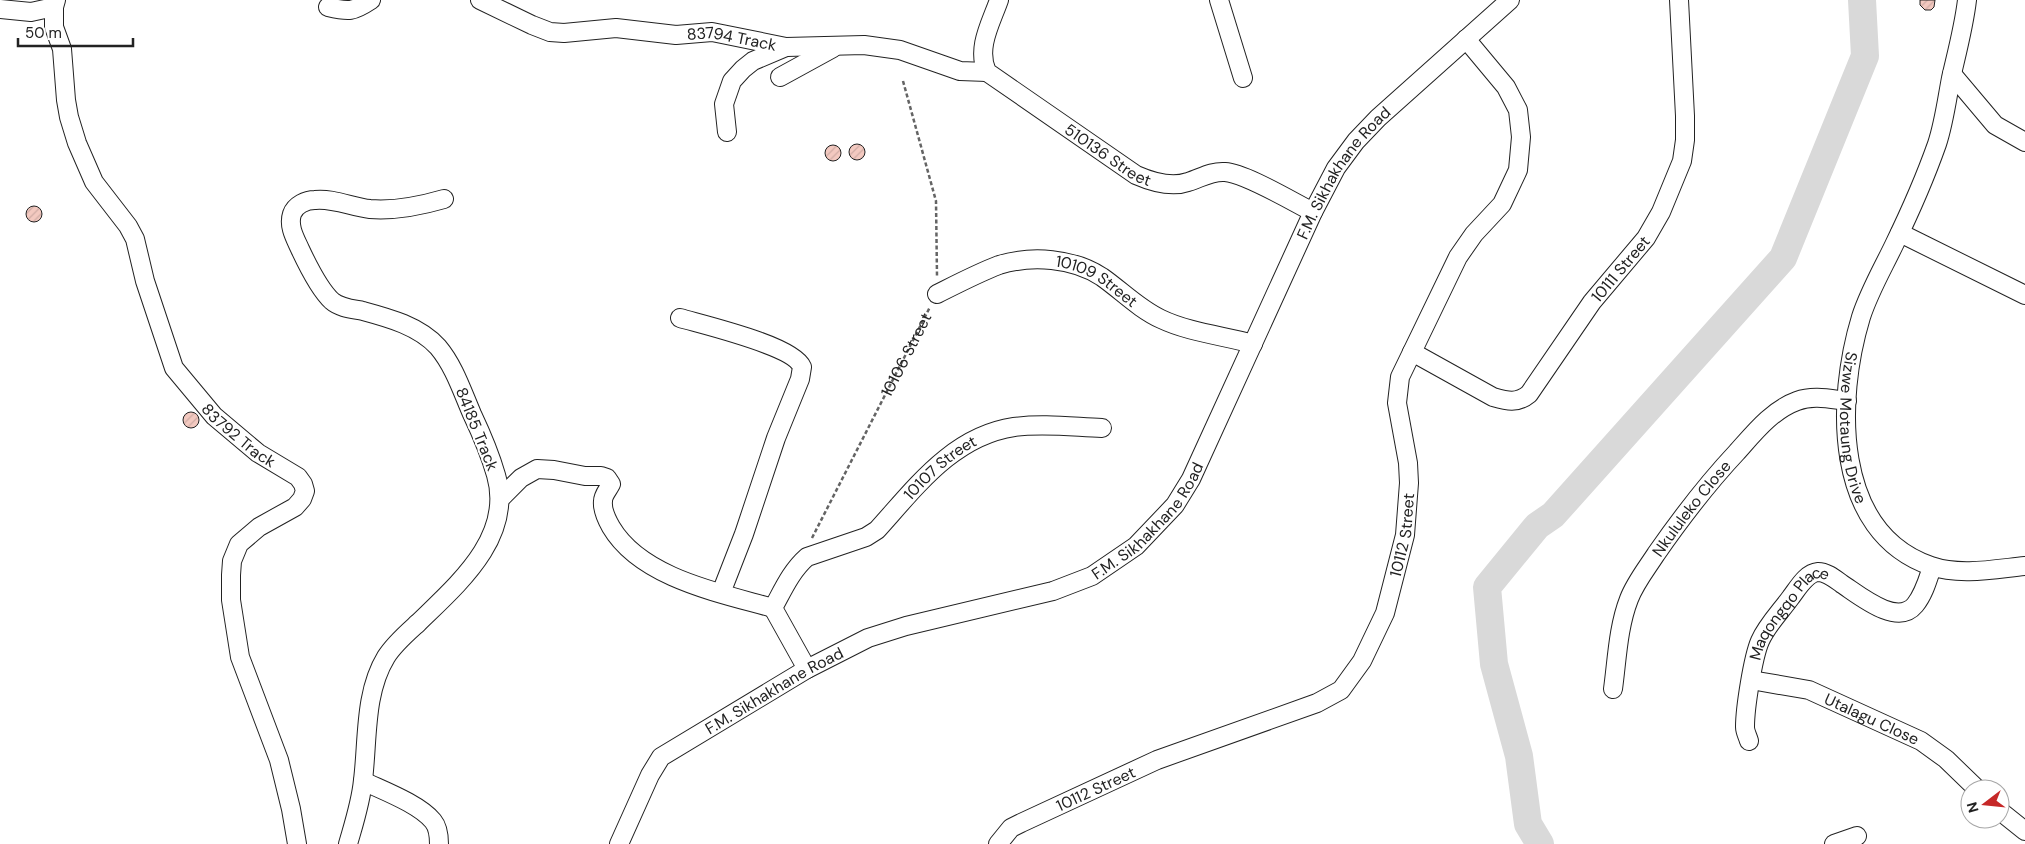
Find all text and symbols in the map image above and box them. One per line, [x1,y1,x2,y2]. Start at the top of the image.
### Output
scale bar [18,15,132,47]
street label: 83794 Track [686,21,778,55]
text: 50 m [25,23,62,43]
street label: F.M. Sikhakhane Road [1292,102,1395,242]
street label: 510136 Street [1061,118,1154,191]
street label: 10111 Street [1586,231,1654,306]
street label: 10109 Street [1055,250,1142,312]
street label: 10106 Street [876,309,936,400]
street label: Sizwe Motaung Drive [1835,350,1872,507]
street label: 84185 Track [451,384,503,474]
street label: 83792 Track [197,399,280,472]
street label: 10107 Street [899,430,980,504]
street label: Nkululeko Close [1647,456,1735,560]
street label: F.M. Sikhakhane Road [1087,459,1208,584]
street label: 10112 Street [1384,492,1419,579]
street label: Maqongqo Place [1744,561,1833,662]
street label: F.M. Sikhakhane Road [701,642,847,739]
street label: Utalagu Close [1821,688,1923,749]
street label: 10112 Street [1053,761,1138,816]
north arrow [1960,779,2010,829]
text: N [1962,800,1983,815]

